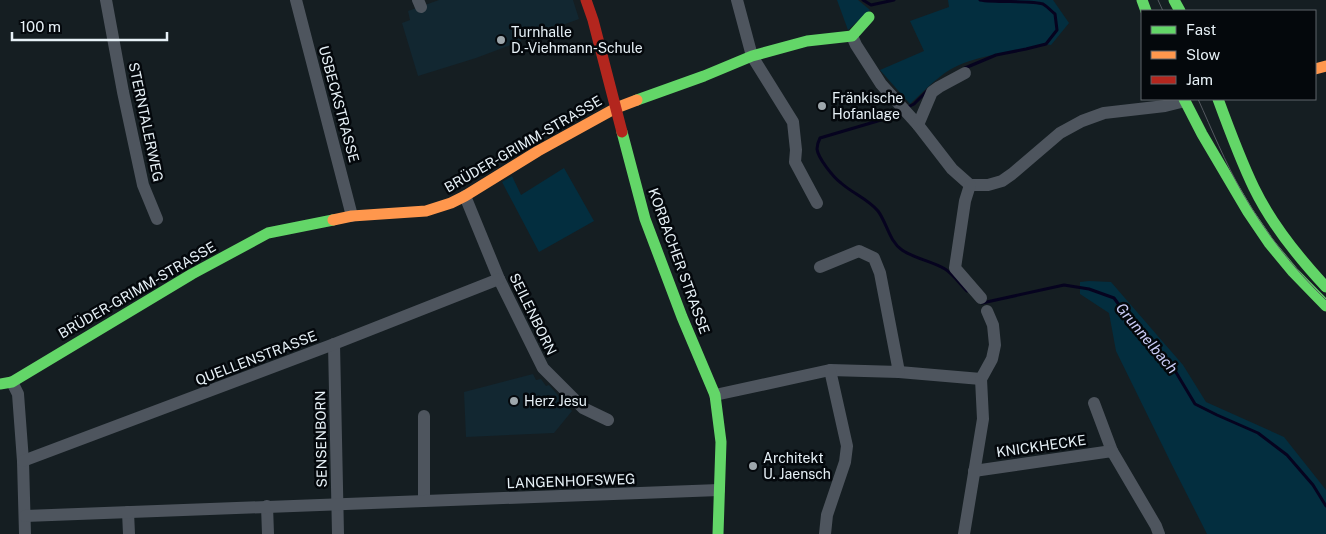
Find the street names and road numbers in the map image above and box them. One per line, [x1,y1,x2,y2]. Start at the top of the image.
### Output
street label: USBECKSTRASSE [316,44,362,164]
street label: STERNTALERWEG [126,61,166,183]
street label: BRÜDER-GRIMM-STRASSE [441,91,604,196]
street label: KORBACHER STRASSE [645,186,713,336]
street label: BRÜDER-GRIMM-STRASSE [55,237,218,342]
street label: SEILENBORN [506,270,560,358]
street label: QUELLENSTRASSE [193,327,319,389]
street label: SENSENBORN [312,390,330,488]
street label: KNICKHECKE [995,432,1087,460]
street label: LANGENHOFSWEG [506,471,636,491]

